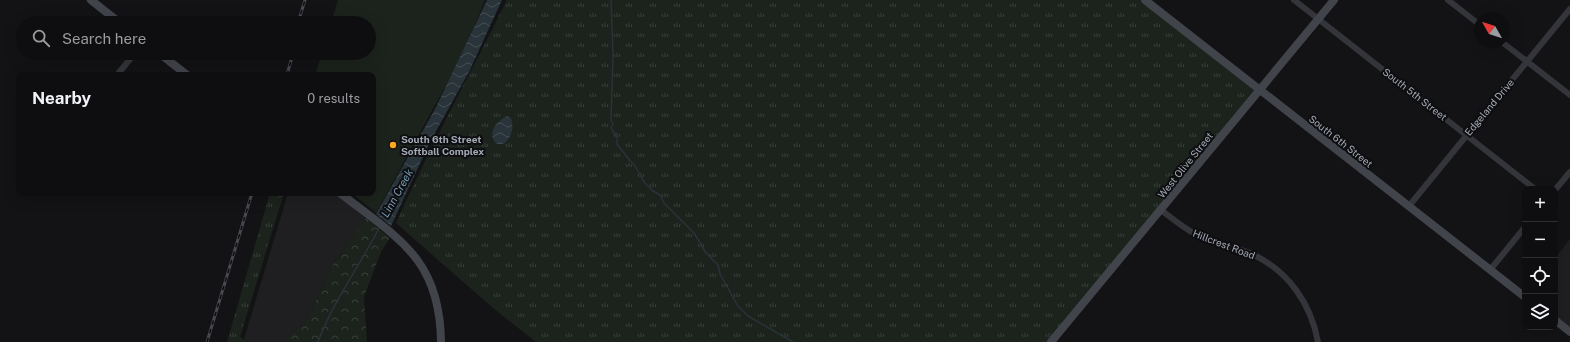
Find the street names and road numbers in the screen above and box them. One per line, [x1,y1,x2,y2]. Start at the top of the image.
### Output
street label: South 5th Street [1381,65,1449,123]
street label: Edgeland Drive [1462,76,1516,138]
street label: South 6th Street [1307,112,1375,170]
street label: West Olive Street [1155,130,1215,200]
street label: Hillcrest Road [1191,227,1257,261]

